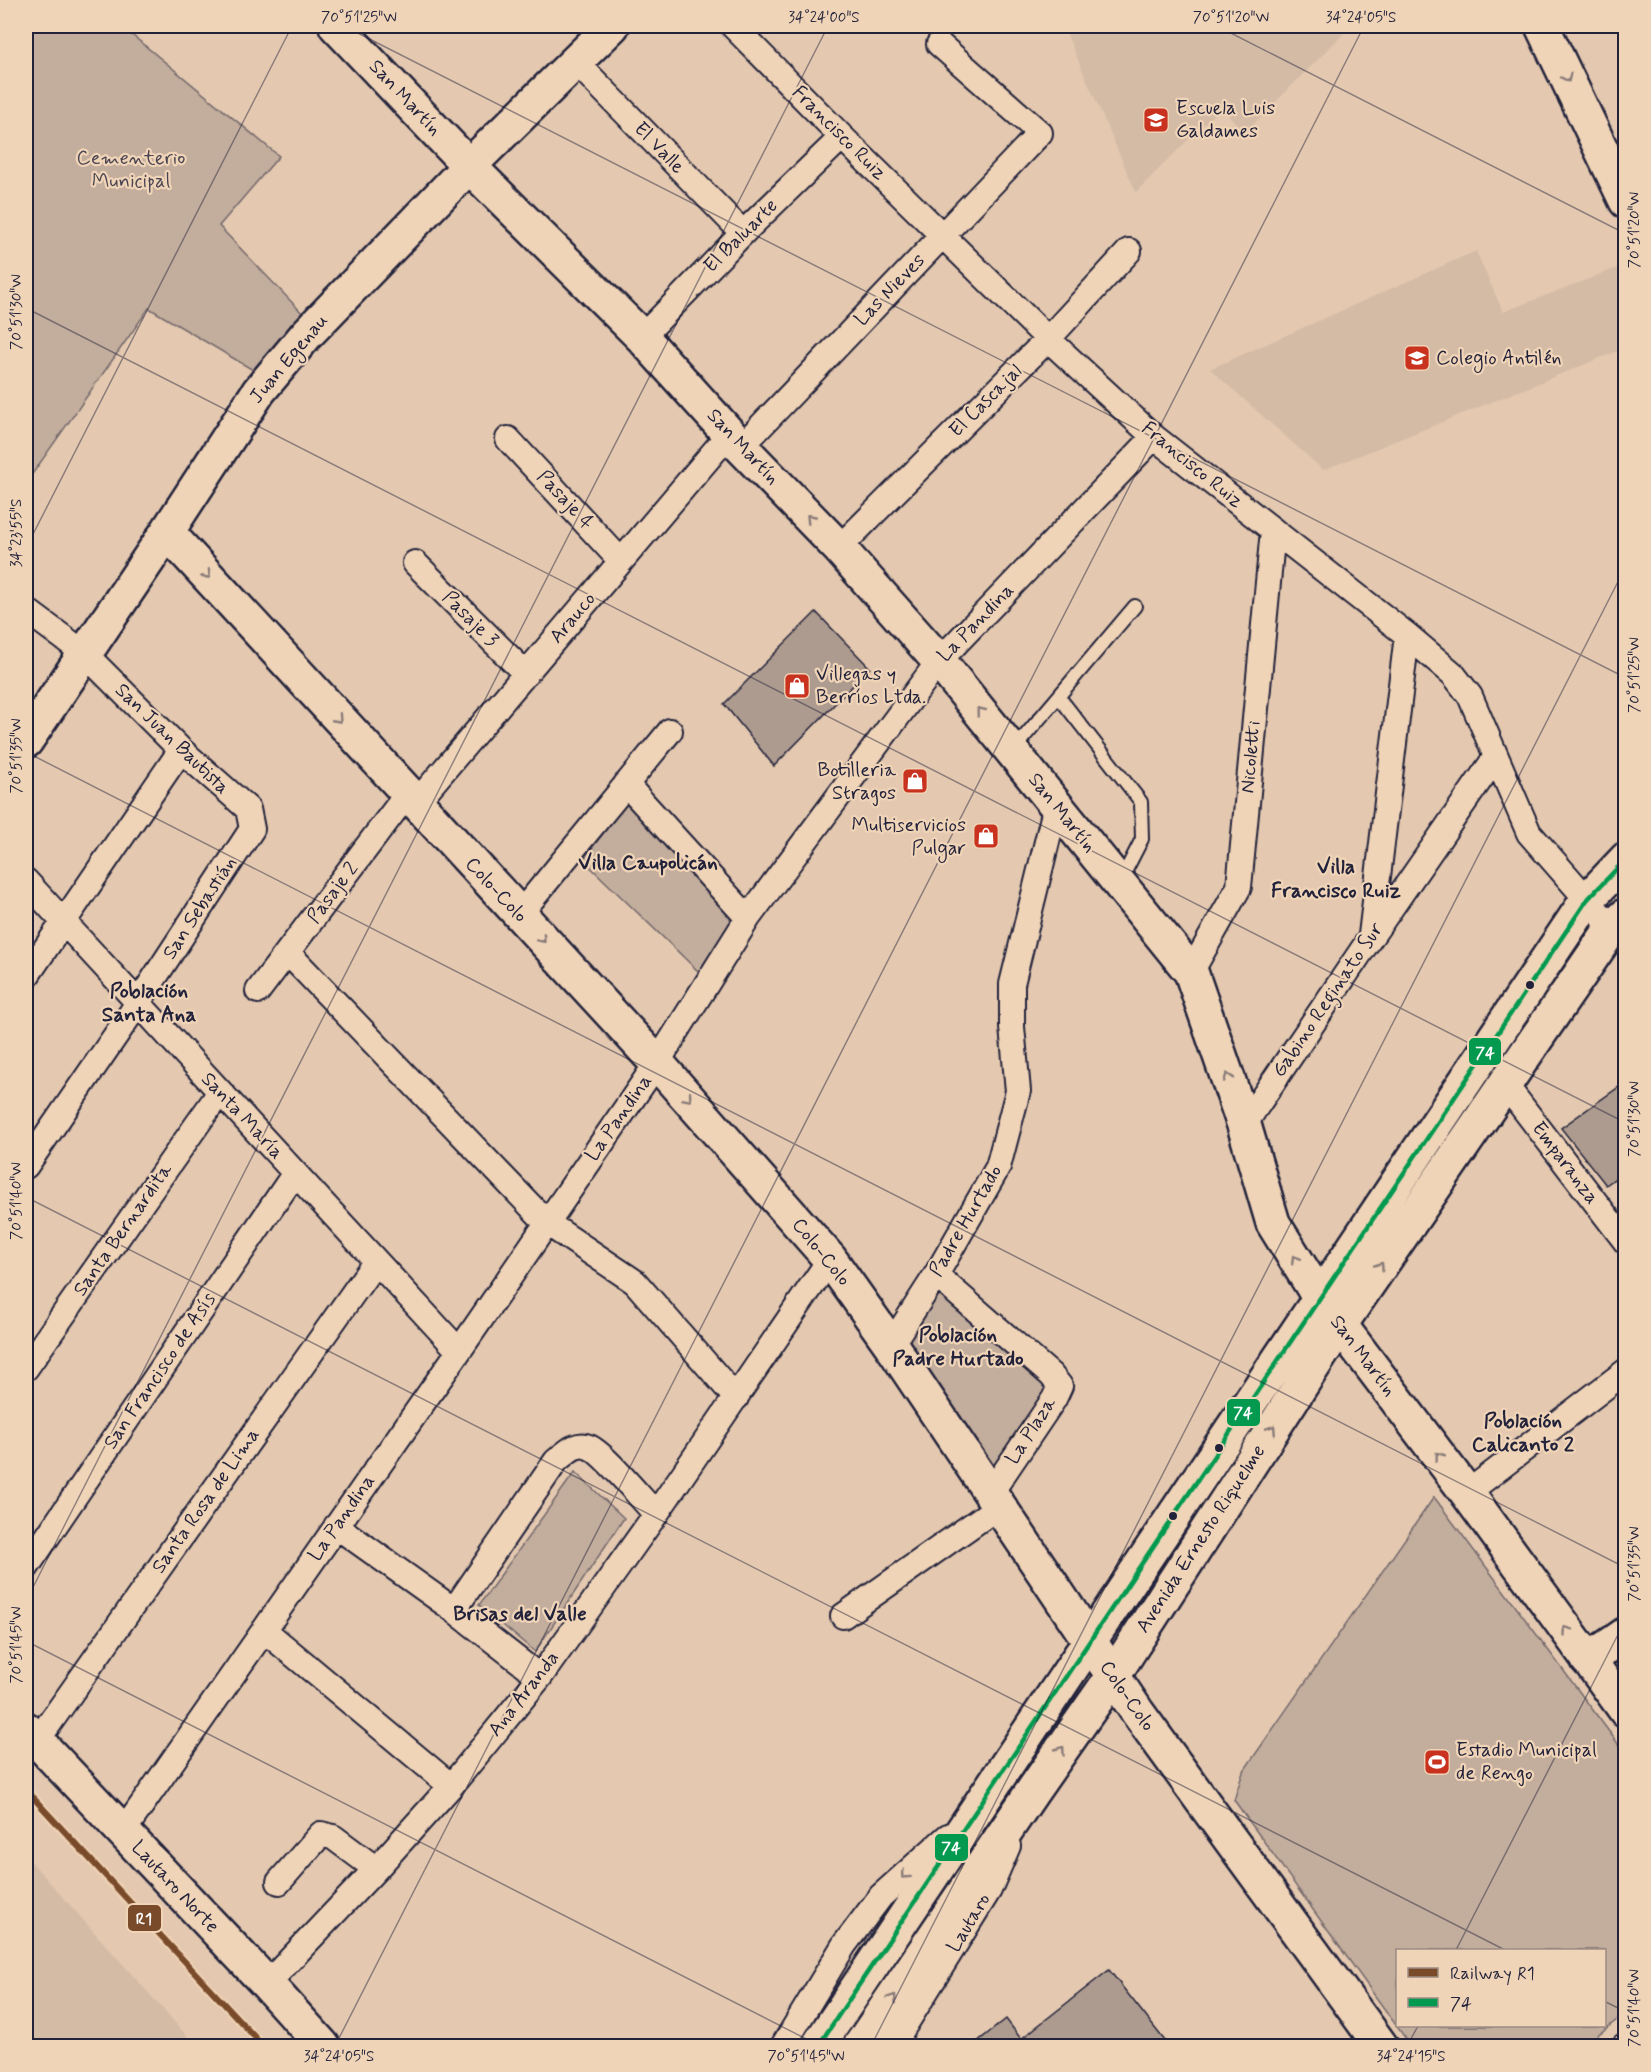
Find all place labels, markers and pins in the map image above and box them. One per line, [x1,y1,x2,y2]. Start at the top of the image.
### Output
place label: Escuela Luis Galdames [1176,95,1275,145]
school or university icon: Escuela Luis Galdames [1141,105,1171,135]
school or university icon: Colegio Antilén [1402,343,1432,373]
place label: Colegio Antilén [1436,345,1562,373]
place label: Villegas y Berríos Ltda. [816,661,926,711]
shop icon: Villegas y Berríos Ltda. [782,671,812,701]
place label: Botilleria Stragos [818,757,897,807]
shop icon: Botilleria Stragos [900,766,930,796]
place label: Multiservicios Pulgar [851,812,966,863]
shop icon: Multiservicios Pulgar [971,821,1001,851]
unlabelled marker [1524,979,1536,991]
unlabelled marker [1213,1442,1225,1454]
unlabelled marker [1167,1510,1179,1522]
place label: Estadio Municipal de Rengo [1456,1737,1597,1787]
sports icon: Estadio Municipal de Rengo [1422,1747,1452,1777]

